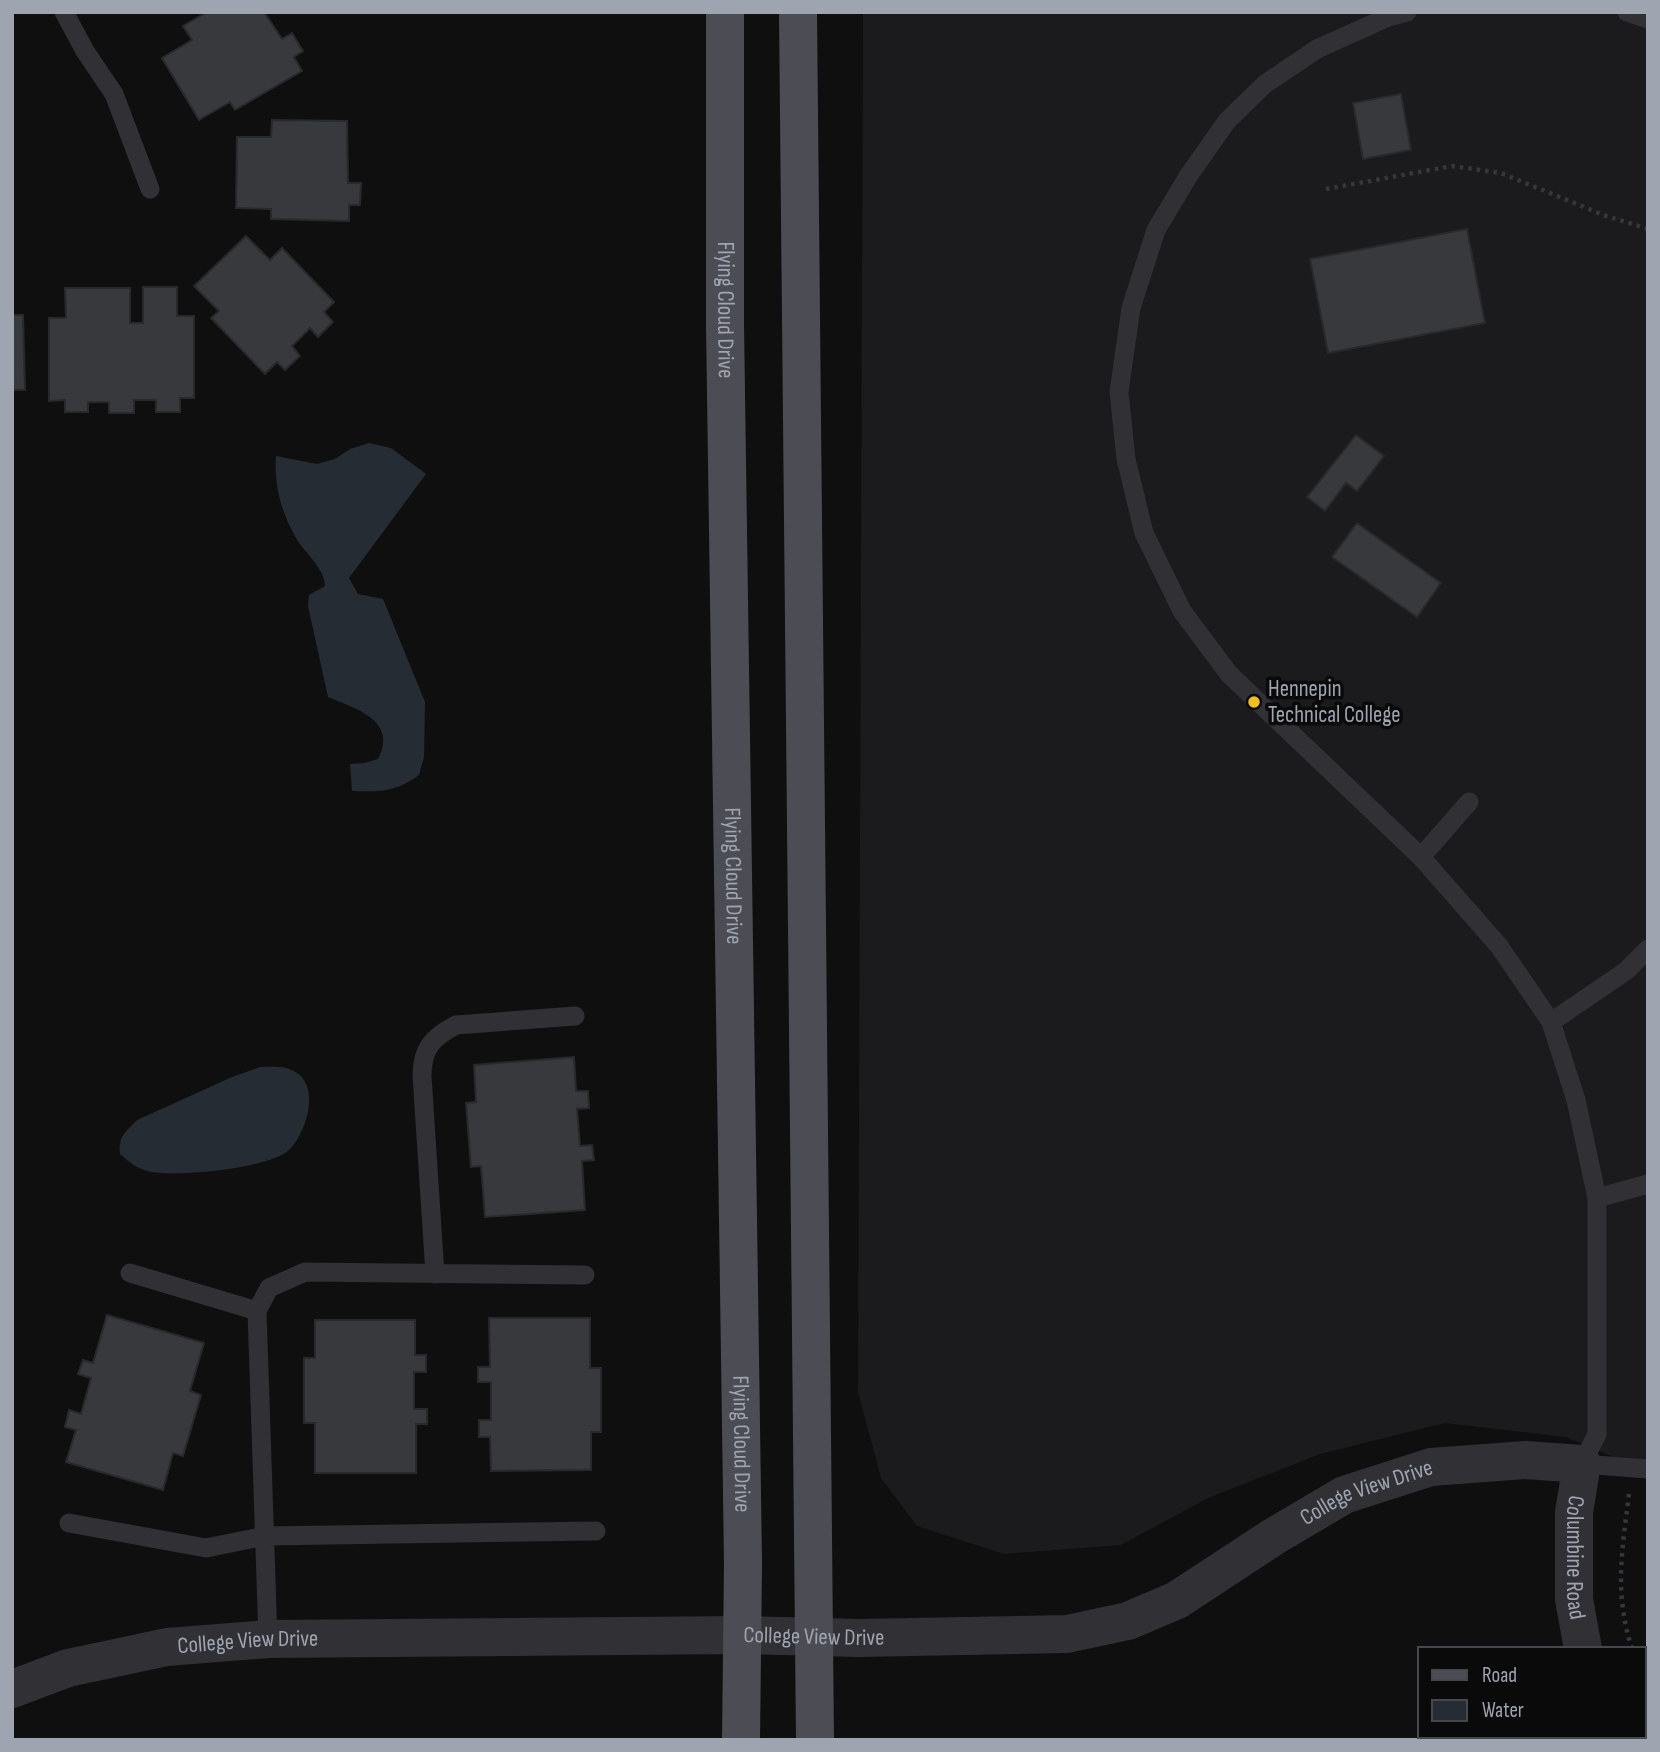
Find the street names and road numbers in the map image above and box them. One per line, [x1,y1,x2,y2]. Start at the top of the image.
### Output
street label: Flying Cloud Drive [711,242,740,379]
street label: Flying Cloud Drive [718,807,748,945]
street label: Flying Cloud Drive [726,1375,756,1513]
street label: College View Drive [1295,1453,1436,1532]
street label: Columbine Road [1560,1493,1591,1622]
street label: College View Drive [743,1621,885,1652]
street label: College View Drive [176,1625,318,1660]

